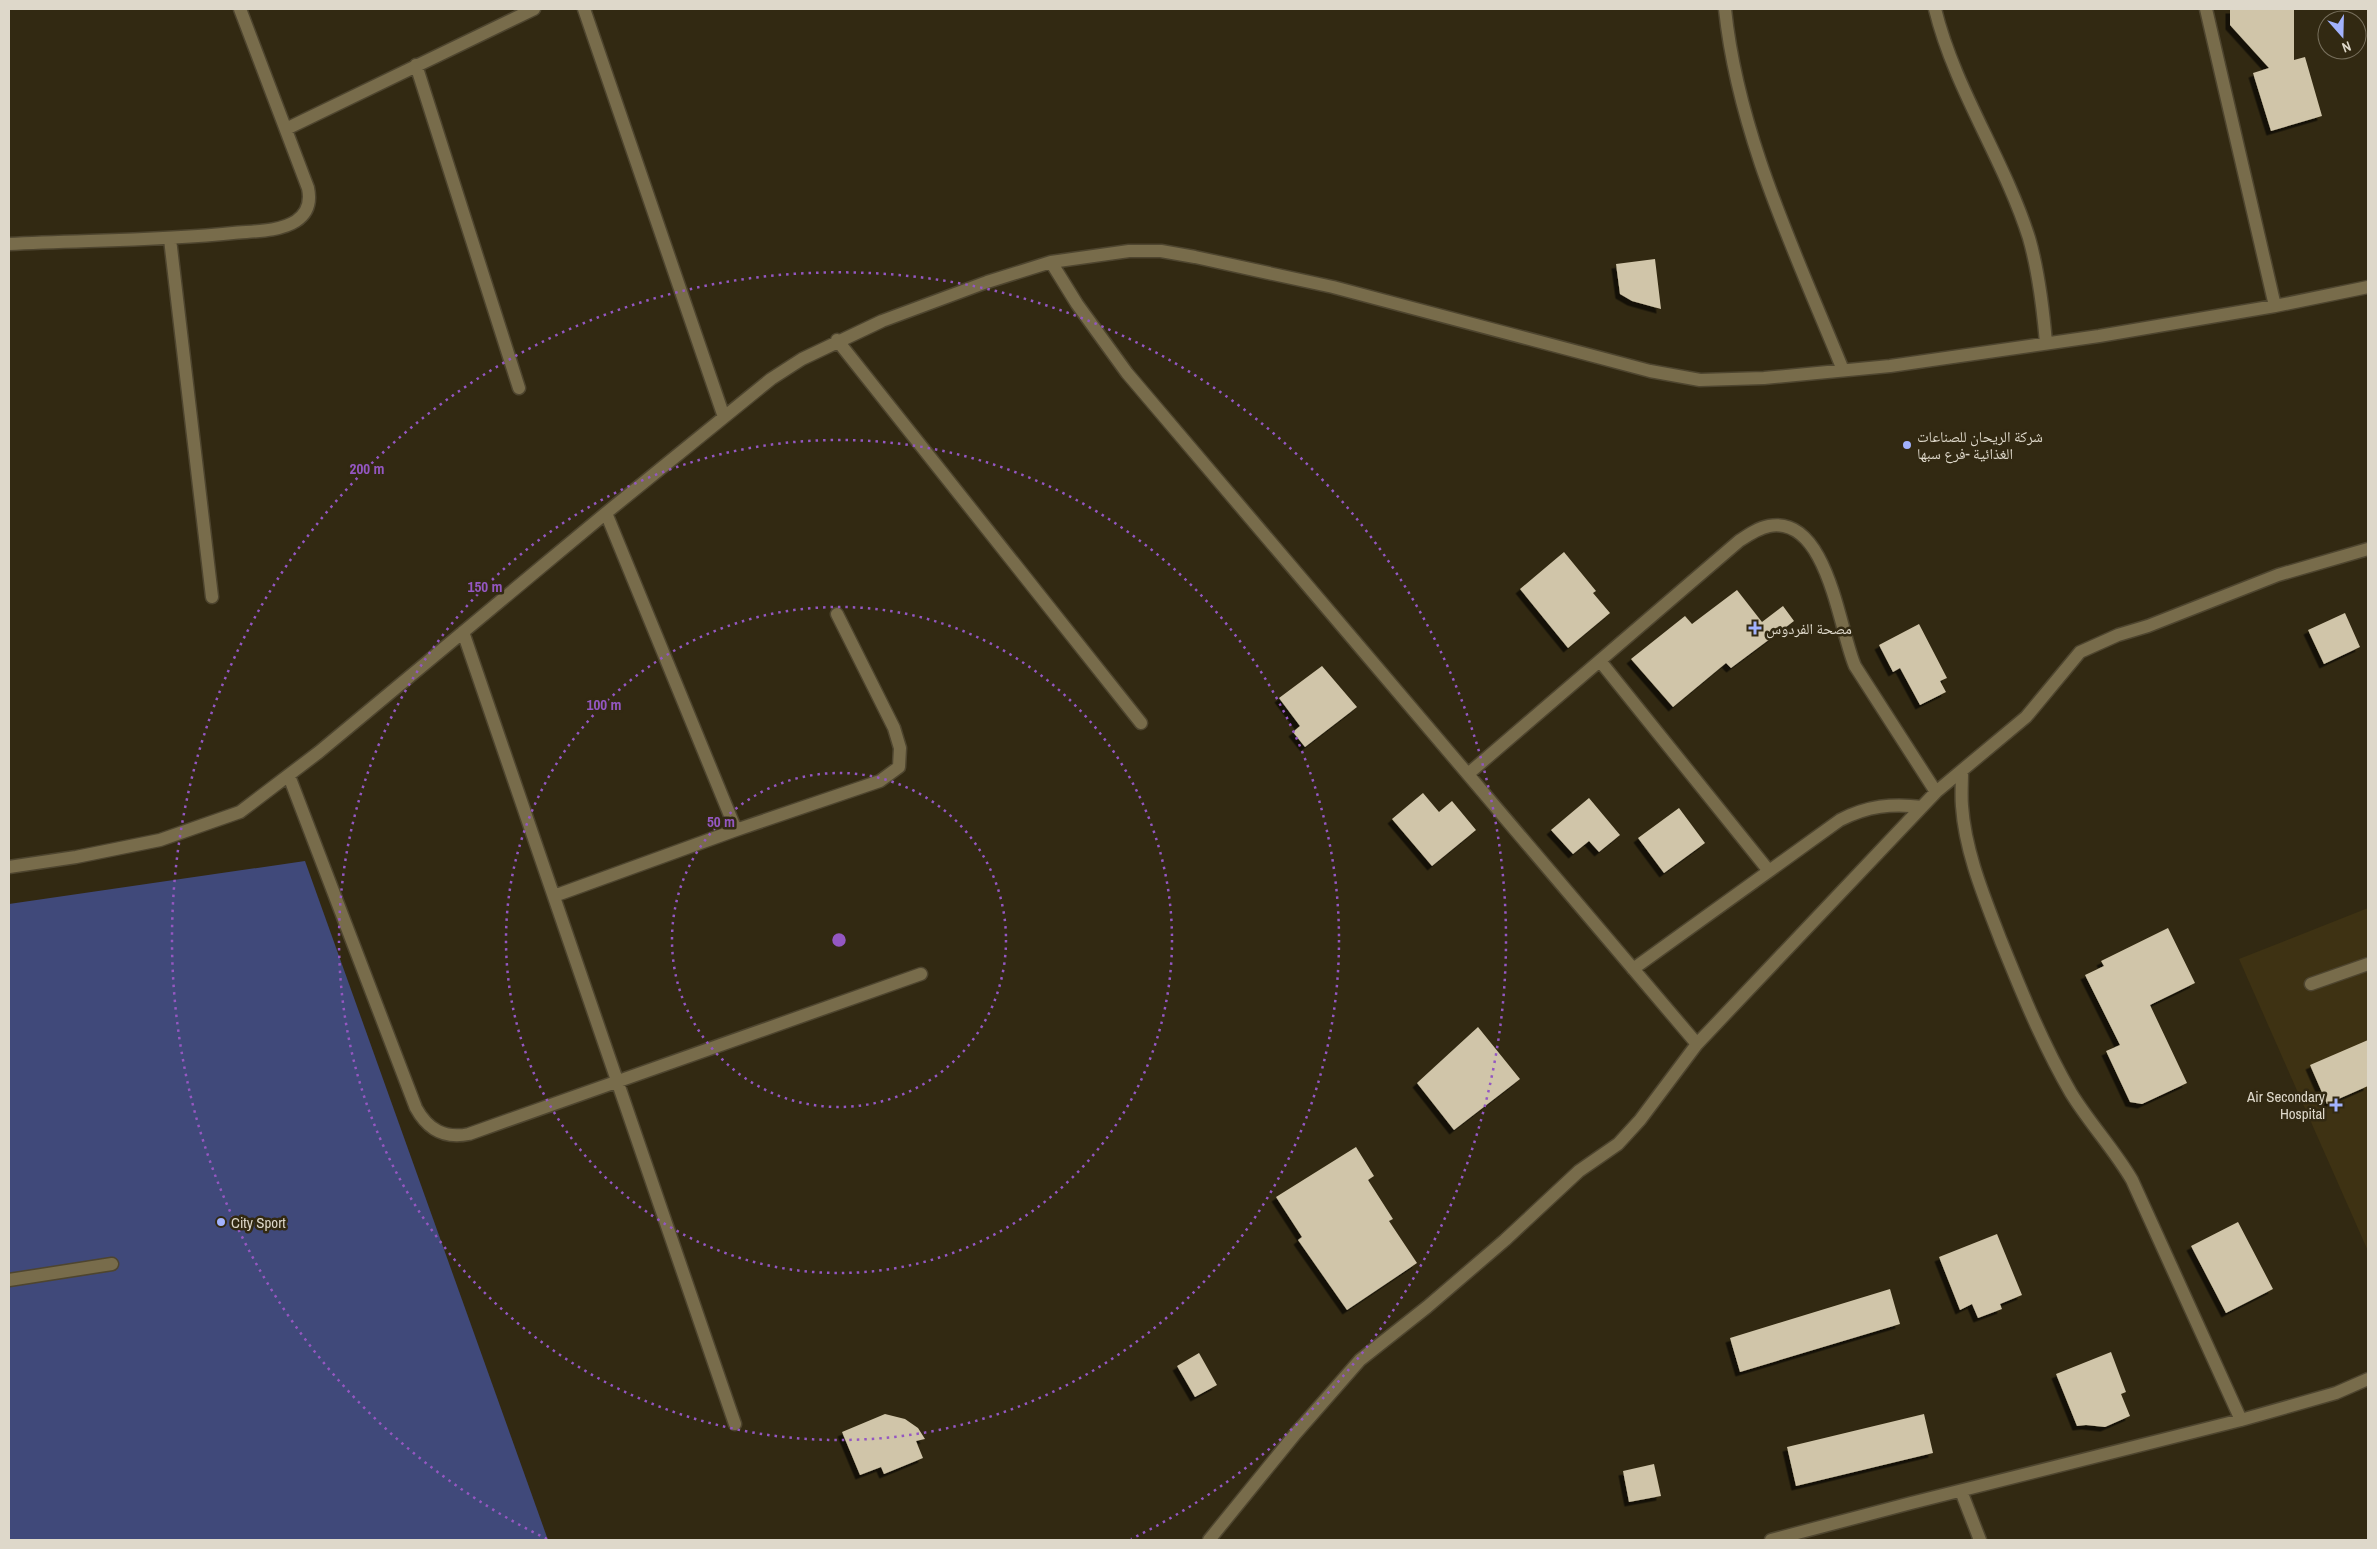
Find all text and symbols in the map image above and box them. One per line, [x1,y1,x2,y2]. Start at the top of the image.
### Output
north arrow [2317,10,2367,60]
text: N [2339,37,2353,57]
place label: شركة الريحان للصناعات الغذائية -فرع سبها [1917,426,2043,464]
marker: شركة الريحان للصناعات الغذائية -فرع سبها [1901,439,1913,451]
text: 200 m [350,458,384,479]
text: 150 m [468,576,502,597]
place label: مصحة الفردوس [1766,618,1852,639]
marker: مصحة الفردوس [1748,621,1762,635]
text: 100 m [587,694,621,715]
text: 50 m [707,811,735,832]
centre of rings [830,931,848,949]
place label: Air Secondary Hospital [2246,1086,2326,1124]
marker: Air Secondary Hospital [2329,1098,2343,1112]
place label: City Sport [231,1212,286,1233]
marker: City Sport [215,1216,227,1228]

